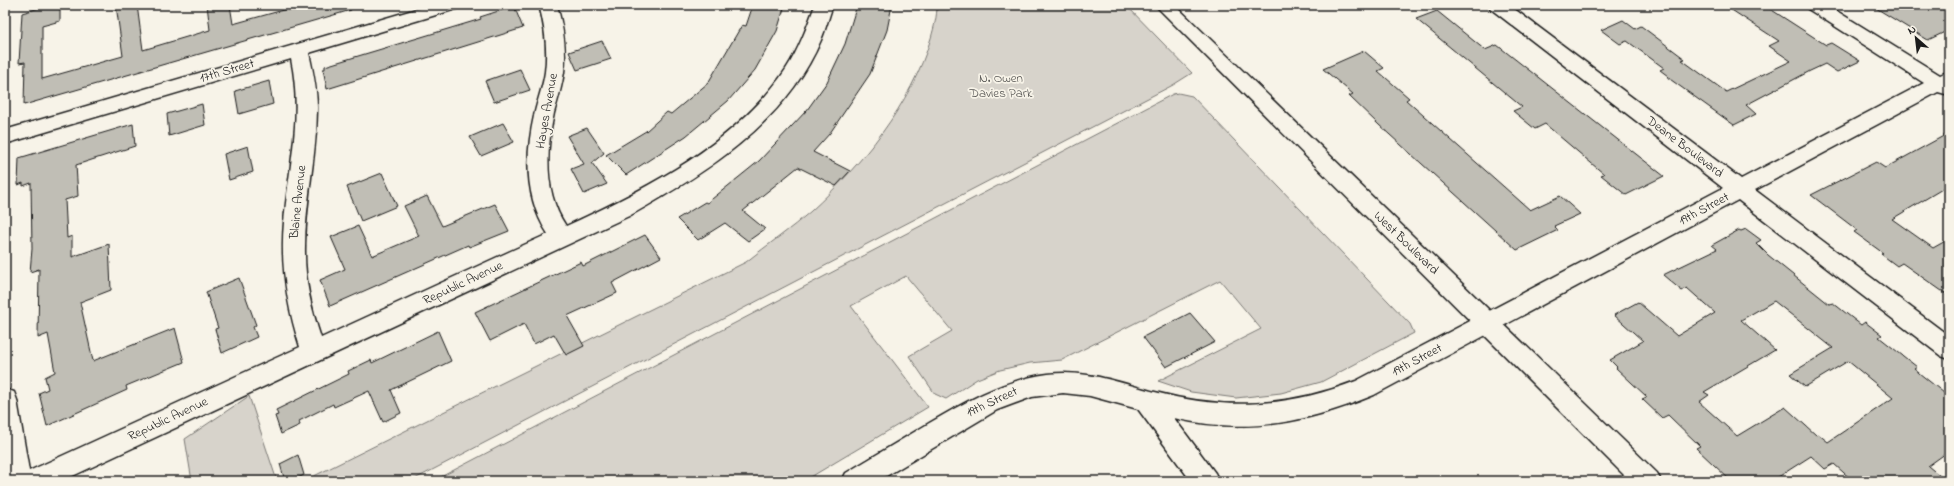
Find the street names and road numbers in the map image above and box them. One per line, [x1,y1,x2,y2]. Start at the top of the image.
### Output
street label: 17th Street [197,54,257,88]
street label: Hayes Avenue [531,72,564,150]
street label: Deane Boulevard [1642,111,1728,183]
street label: Blaine Avenue [285,164,311,241]
street label: 19th Street [1675,188,1733,230]
street label: West Boulevard [1369,207,1443,280]
street label: Republic Avenue [420,256,506,310]
street label: 19th Street [1388,339,1446,381]
street label: 19th Street [963,382,1021,422]
street label: Republic Avenue [125,392,211,446]

